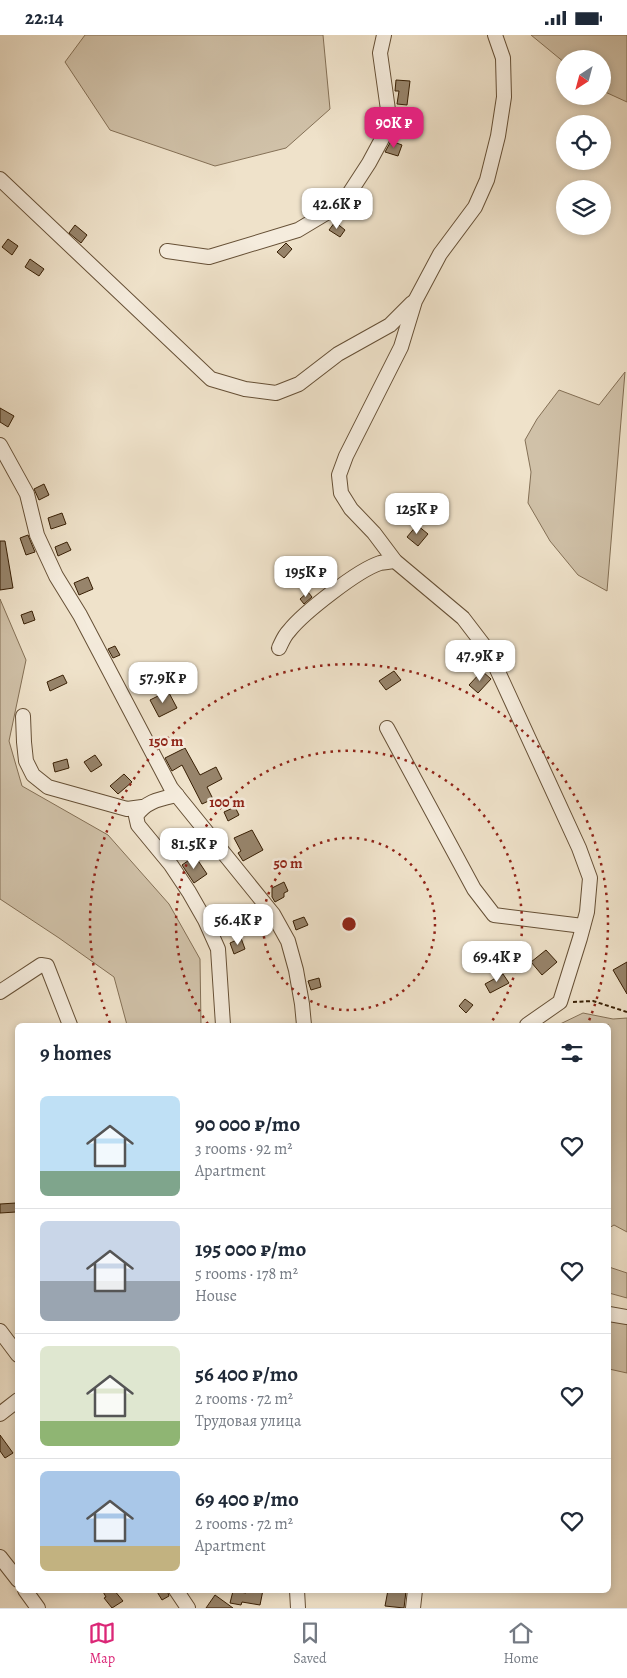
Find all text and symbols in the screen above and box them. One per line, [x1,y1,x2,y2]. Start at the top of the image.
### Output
text: 22:14 [25,5,64,31]
north arrow [556,50,611,105]
map controls [556,50,611,235]
pin: 90K ₽ [359,107,429,149]
text: 90K ₽ [376,112,412,134]
button: locate [556,115,611,170]
button: layers [556,180,611,235]
pin: 42.6K ₽ [291,187,383,230]
text: 42.6K ₽ [313,193,361,215]
pin: 125K ₽ [376,493,458,535]
text: 125K ₽ [396,498,438,520]
pin: 195K ₽ [265,555,347,598]
text: 195K ₽ [285,561,327,583]
pin: 47.9K ₽ [434,639,526,682]
text: 47.9K ₽ [456,645,504,667]
pin: 57.9K ₽ [117,661,209,704]
text: 57.9K ₽ [140,667,186,689]
text: 150 m [149,731,184,751]
text: 100 m [209,792,245,812]
pin: 81.5K ₽ [148,827,240,870]
text: 81.5K ₽ [171,833,217,855]
text: 50 m [273,853,303,873]
pin: 56.4K ₽ [192,903,284,946]
text: 56.4K ₽ [214,909,262,931]
centre of rings [340,915,358,933]
pin: 69.4K ₽ [451,941,543,983]
text: 69.4K ₽ [473,946,521,968]
text: 9 homes [40,1039,111,1067]
icon: filters [558,1039,586,1067]
text: 90 000 ₽/mo [195,1110,300,1138]
icon: home [80,1116,140,1176]
icon: heart [558,1132,586,1160]
text: 3 rooms · 92 m² [195,1138,293,1160]
text: Apartment [195,1160,266,1182]
text: 195 000 ₽/mo [195,1235,306,1263]
icon: home [80,1241,140,1301]
icon: heart [558,1257,586,1285]
text: 5 rooms · 178 m² [195,1263,298,1285]
text: House [195,1285,237,1307]
text: 56 400 ₽/mo [195,1360,298,1388]
icon: home [80,1366,140,1426]
icon: heart [558,1382,586,1410]
text: 2 rooms · 72 m² [195,1388,293,1410]
text: Трудовая улица [195,1410,301,1432]
text: 69 400 ₽/mo [195,1485,299,1513]
icon: home [80,1491,140,1551]
icon: heart [558,1507,586,1535]
text: 2 rooms · 72 m² [195,1513,293,1535]
text: Apartment [195,1535,266,1557]
tab: Map [88,1619,116,1668]
tab: Saved [293,1619,327,1668]
tab: Home [503,1619,539,1668]

